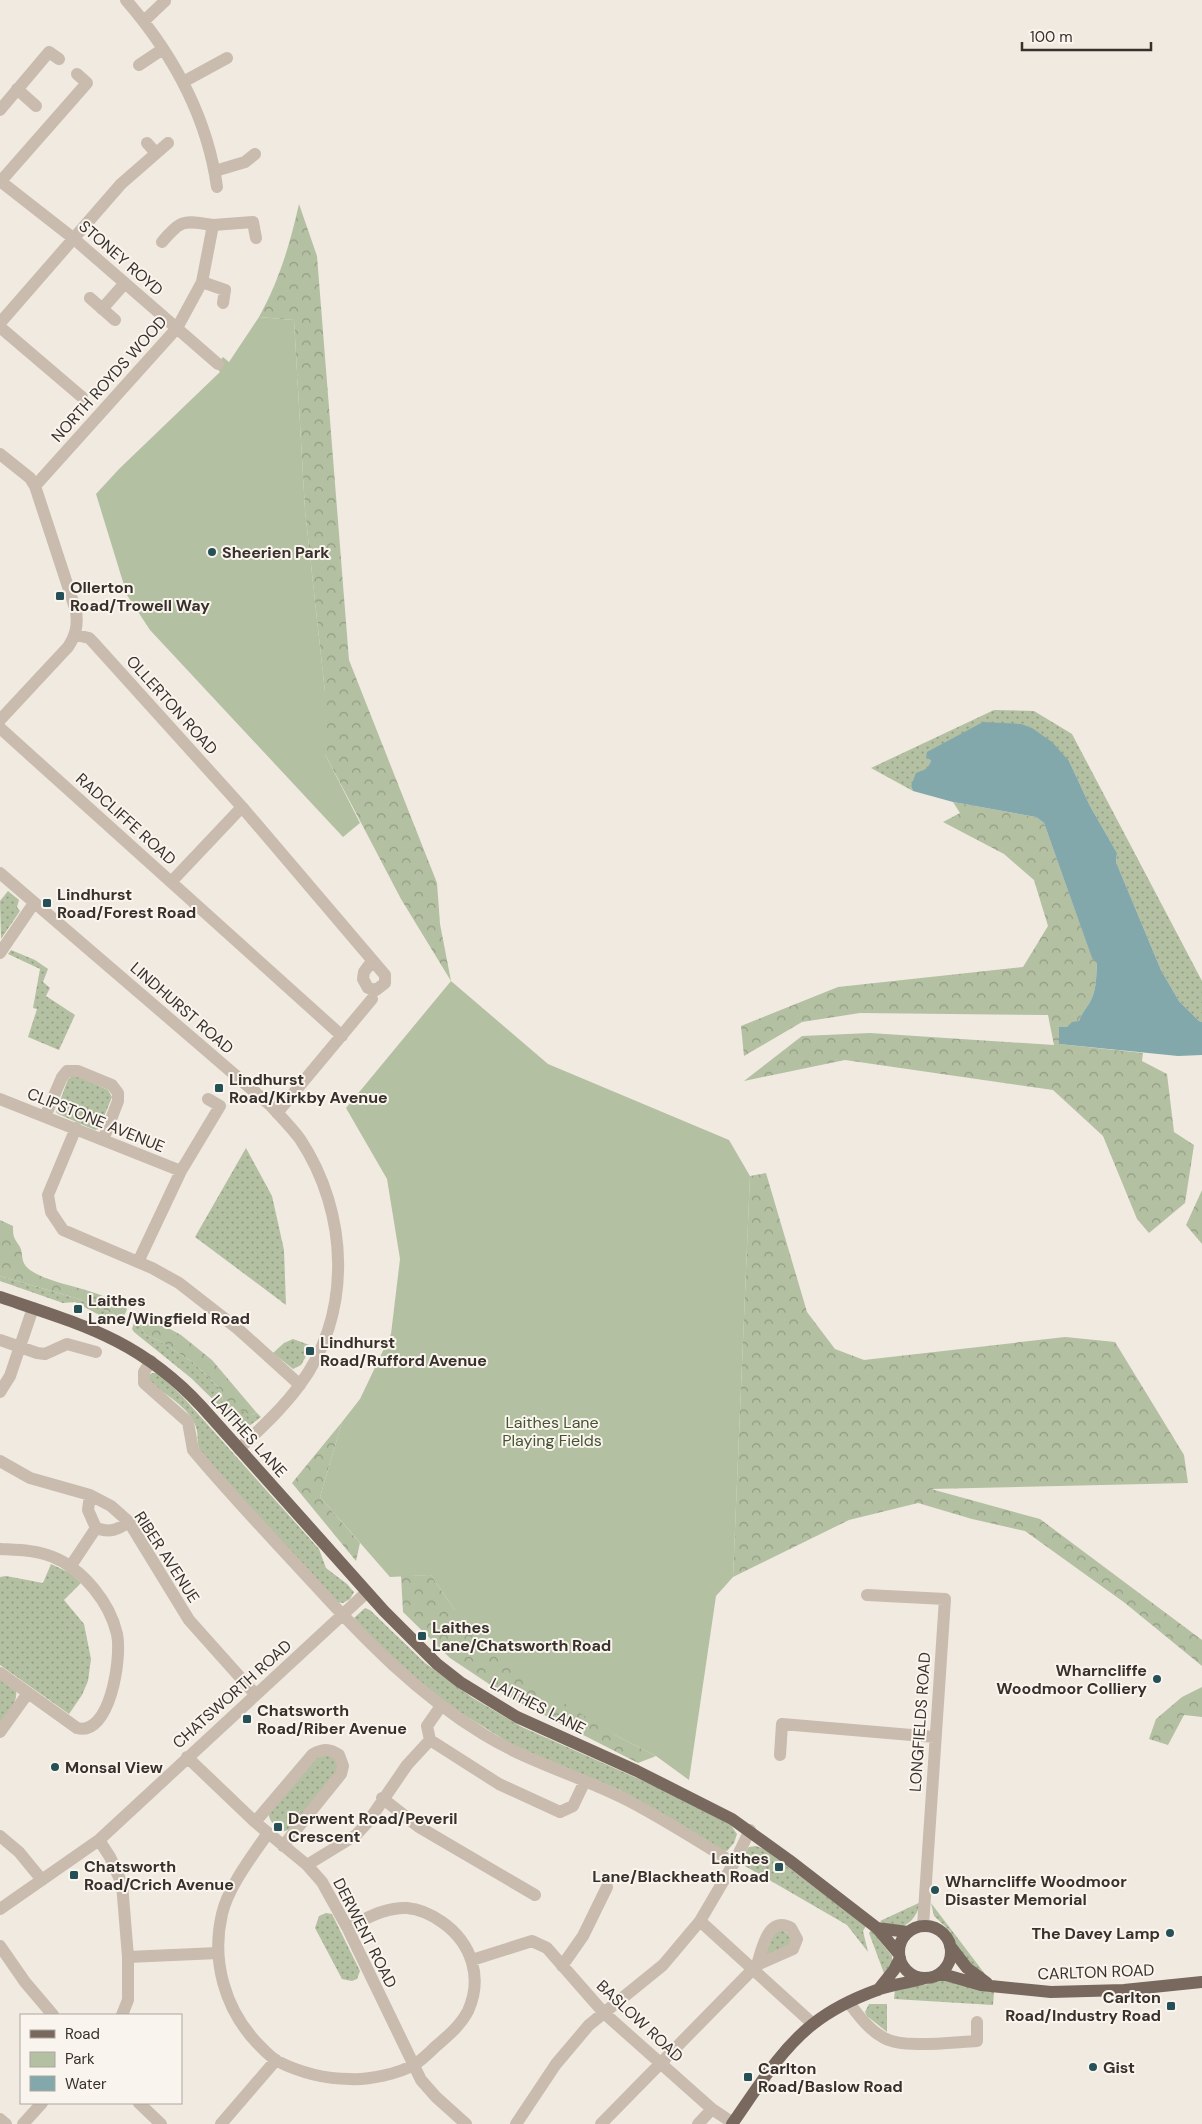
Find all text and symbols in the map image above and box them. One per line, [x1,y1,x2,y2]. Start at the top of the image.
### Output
scale bar [1022,20,1151,52]
text: 100 m [1030,27,1073,47]
street label: STONEY ROYD [75,216,167,300]
street label: NORTH ROYDS WOOD [47,311,171,447]
place label: Sheerien Park [222,542,330,563]
marker: Sheerien Park [206,546,218,558]
place label: Ollerton Road/Trowell Way [70,577,210,616]
marker: Ollerton Road/Trowell Way [54,590,66,602]
street label: OLLERTON ROAD [122,651,222,759]
street label: RADCLIFFE ROAD [71,768,181,870]
place label: Lindhurst Road/Forest Road [57,884,196,923]
marker: Lindhurst Road/Forest Road [41,897,53,909]
street label: LINDHURST ROAD [126,957,238,1059]
place label: Lindhurst Road/Kirkby Avenue [229,1069,388,1108]
marker: Lindhurst Road/Kirkby Avenue [213,1082,225,1094]
street label: CLIPSTONE AVENUE [24,1083,168,1157]
place label: Laithes Lane/Wingfield Road [88,1290,250,1329]
marker: Laithes Lane/Wingfield Road [72,1303,84,1315]
place label: Lindhurst Road/Rufford Avenue [320,1332,487,1371]
marker: Lindhurst Road/Rufford Avenue [304,1345,316,1357]
street label: LAITHES LANE [206,1390,292,1482]
park label: Laithes Lane Playing Fields [502,1412,602,1451]
street label: RIBER AVENUE [130,1507,204,1607]
place label: Laithes Lane/Chatsworth Road [432,1617,611,1656]
marker: Laithes Lane/Chatsworth Road [416,1630,428,1642]
street label: CHATSWORTH ROAD [168,1635,296,1753]
street label: LONGFIELDS ROAD [905,1651,935,1793]
place label: Wharncliffe Woodmoor Colliery [996,1660,1147,1699]
street label: LAITHES LANE [487,1673,589,1739]
marker: Wharncliffe Woodmoor Colliery [1151,1673,1163,1685]
place label: Chatsworth Road/Riber Avenue [257,1700,407,1739]
marker: Chatsworth Road/Riber Avenue [241,1713,253,1725]
place label: Monsal View [65,1757,163,1778]
marker: Monsal View [49,1761,61,1773]
place label: Derwent Road/Peveril Crescent [288,1808,458,1847]
marker: Derwent Road/Peveril Crescent [272,1821,284,1833]
place label: Laithes Lane/Blackheath Road [592,1848,769,1887]
place label: Chatsworth Road/Crich Avenue [84,1856,234,1895]
marker: Laithes Lane/Blackheath Road [773,1861,785,1873]
marker: Chatsworth Road/Crich Avenue [68,1869,80,1881]
place label: Wharncliffe Woodmoor Disaster Memorial [945,1871,1127,1910]
street label: DERWENT ROAD [328,1874,402,1992]
marker: Wharncliffe Woodmoor Disaster Memorial [929,1884,941,1896]
place label: The Davey Lamp [1032,1923,1160,1944]
marker: The Davey Lamp [1164,1927,1176,1939]
street label: CARLTON ROAD [1037,1959,1155,1985]
street label: BASLOW ROAD [592,1975,688,2067]
place label: Carlton Road/Industry Road [1005,1987,1161,2026]
marker: Carlton Road/Industry Road [1165,2000,1177,2012]
legend [20,2014,182,2104]
text: Road [65,2024,100,2044]
text: Park [65,2049,95,2069]
place label: Gist [1103,2057,1135,2078]
place label: Carlton Road/Baslow Road [758,2058,903,2097]
marker: Gist [1087,2061,1099,2073]
marker: Carlton Road/Baslow Road [742,2071,754,2083]
text: Water [65,2074,107,2094]

